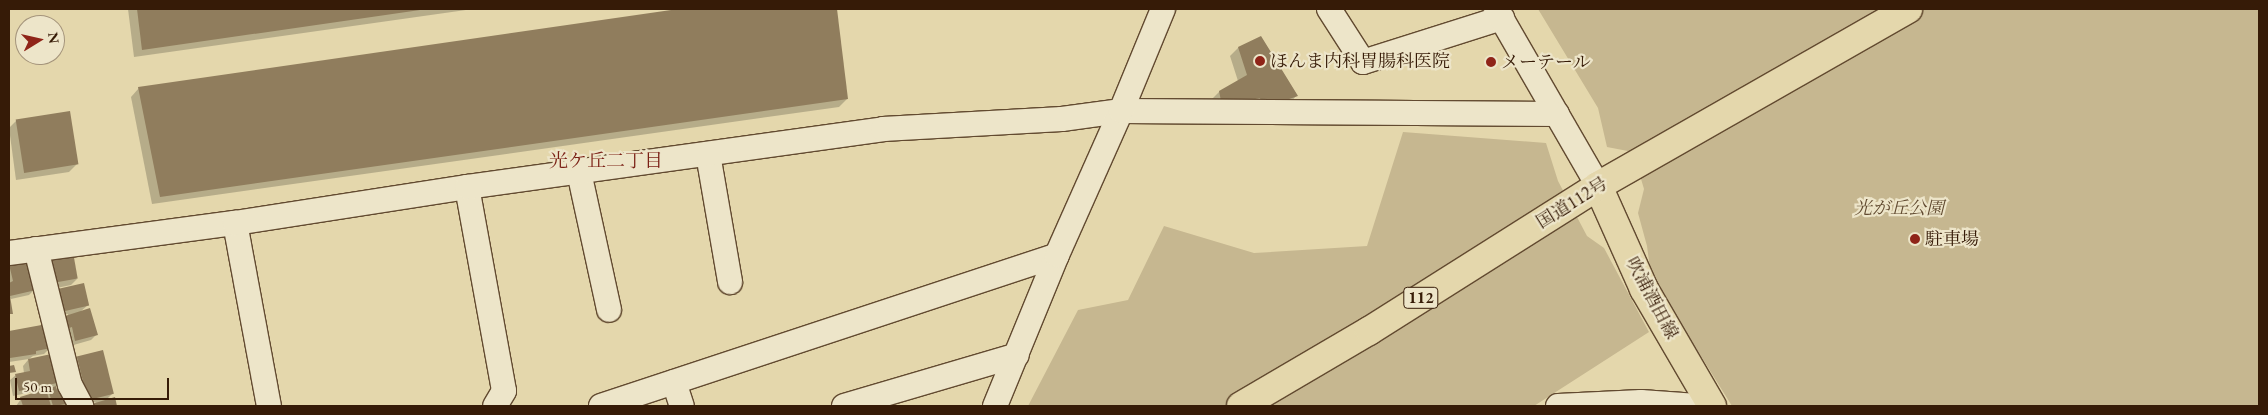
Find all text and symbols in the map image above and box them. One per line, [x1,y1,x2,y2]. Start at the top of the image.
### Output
north arrow [15,15,65,65]
text: N [44,31,64,45]
place label: ほんま内科胃腸科医院 [1270,50,1450,72]
place label: メーテール [1501,51,1591,73]
marker: ほんま内科胃腸科医院 [1254,55,1266,67]
marker: メーテール [1485,56,1497,68]
district label: 光ケ丘二丁目 [549,150,663,172]
street label: 国道112号 [1532,173,1612,233]
park label: 光が丘公園 [1854,197,1944,219]
place label: 駐車場 [1925,228,1979,250]
marker: 駐車場 [1909,233,1921,245]
street label: 吹浦酒田線 [1621,253,1683,343]
road number: 112 [1402,284,1440,312]
scale bar [18,368,171,400]
text: 50 m [23,377,52,396]

